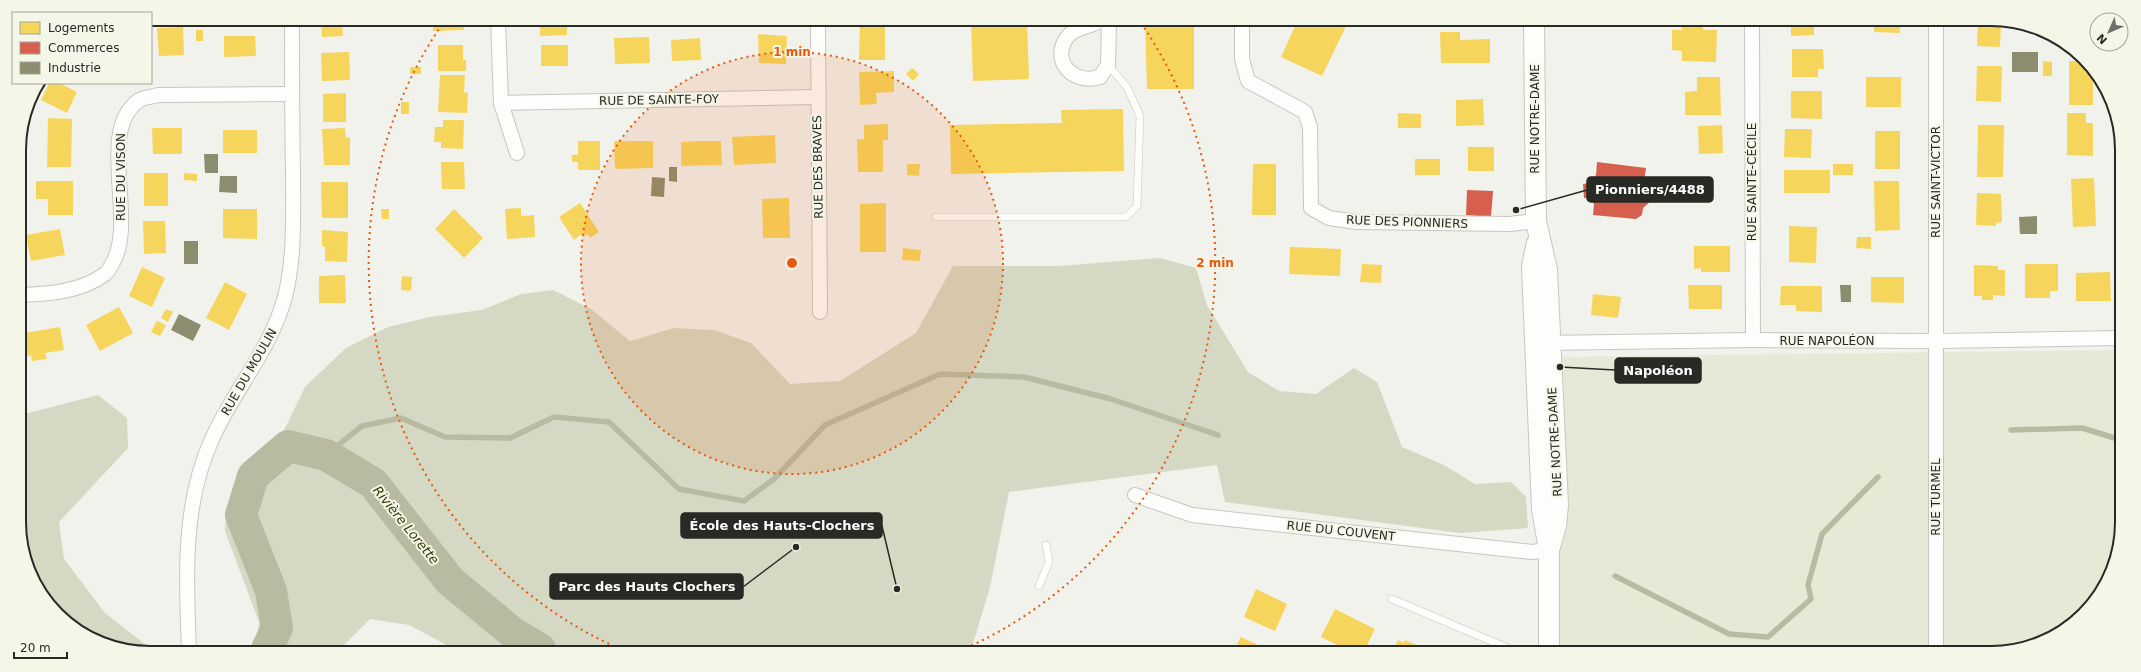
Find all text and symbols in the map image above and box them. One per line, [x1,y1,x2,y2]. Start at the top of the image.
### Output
legend [12,12,152,84]
north arrow [2089,12,2129,52]
text: Logements [48,21,114,35]
text: N [2094,31,2110,47]
text: Commerces [48,41,119,55]
text: 1 min [773,45,811,59]
text: Industrie [48,61,101,75]
street label: RUE NOTRE-DAME [1528,64,1542,174]
street label: RUE DE SAINTE-FOY [599,92,720,108]
street label: RUE DES BRAVES [810,115,826,219]
street label: RUE SAINTE-CÉCILE [1744,123,1759,241]
street label: RUE SAINT-VICTOR [1929,126,1943,238]
street label: RUE DU VISON [114,133,128,221]
callout: Pionniers/4488 [1587,177,1713,202]
text: Pionniers/4488 [1595,182,1705,197]
street label: RUE DES PIONNIERS [1346,213,1468,231]
centre of rings [785,256,799,270]
text: 2 min [1196,256,1234,270]
street label: RUE DU MOULIN [218,326,280,418]
street label: RUE NAPOLÉON [1779,333,1875,348]
callout: Napoléon [1615,358,1701,383]
text: Napoléon [1623,363,1693,378]
street label: RUE NOTRE-DAME [1545,387,1565,497]
street label: RUE TURMEL [1929,458,1943,536]
water label: Rivière Lorette [370,483,442,567]
callout: École des Hauts-Clochers [681,513,882,538]
text: École des Hauts-Clochers [690,518,875,533]
street label: RUE DU COUVENT [1286,518,1397,544]
callout: Parc des Hauts Clochers [550,574,743,599]
text: Parc des Hauts Clochers [558,579,736,594]
scale bar [14,634,67,660]
text: 20 m [20,641,51,655]

